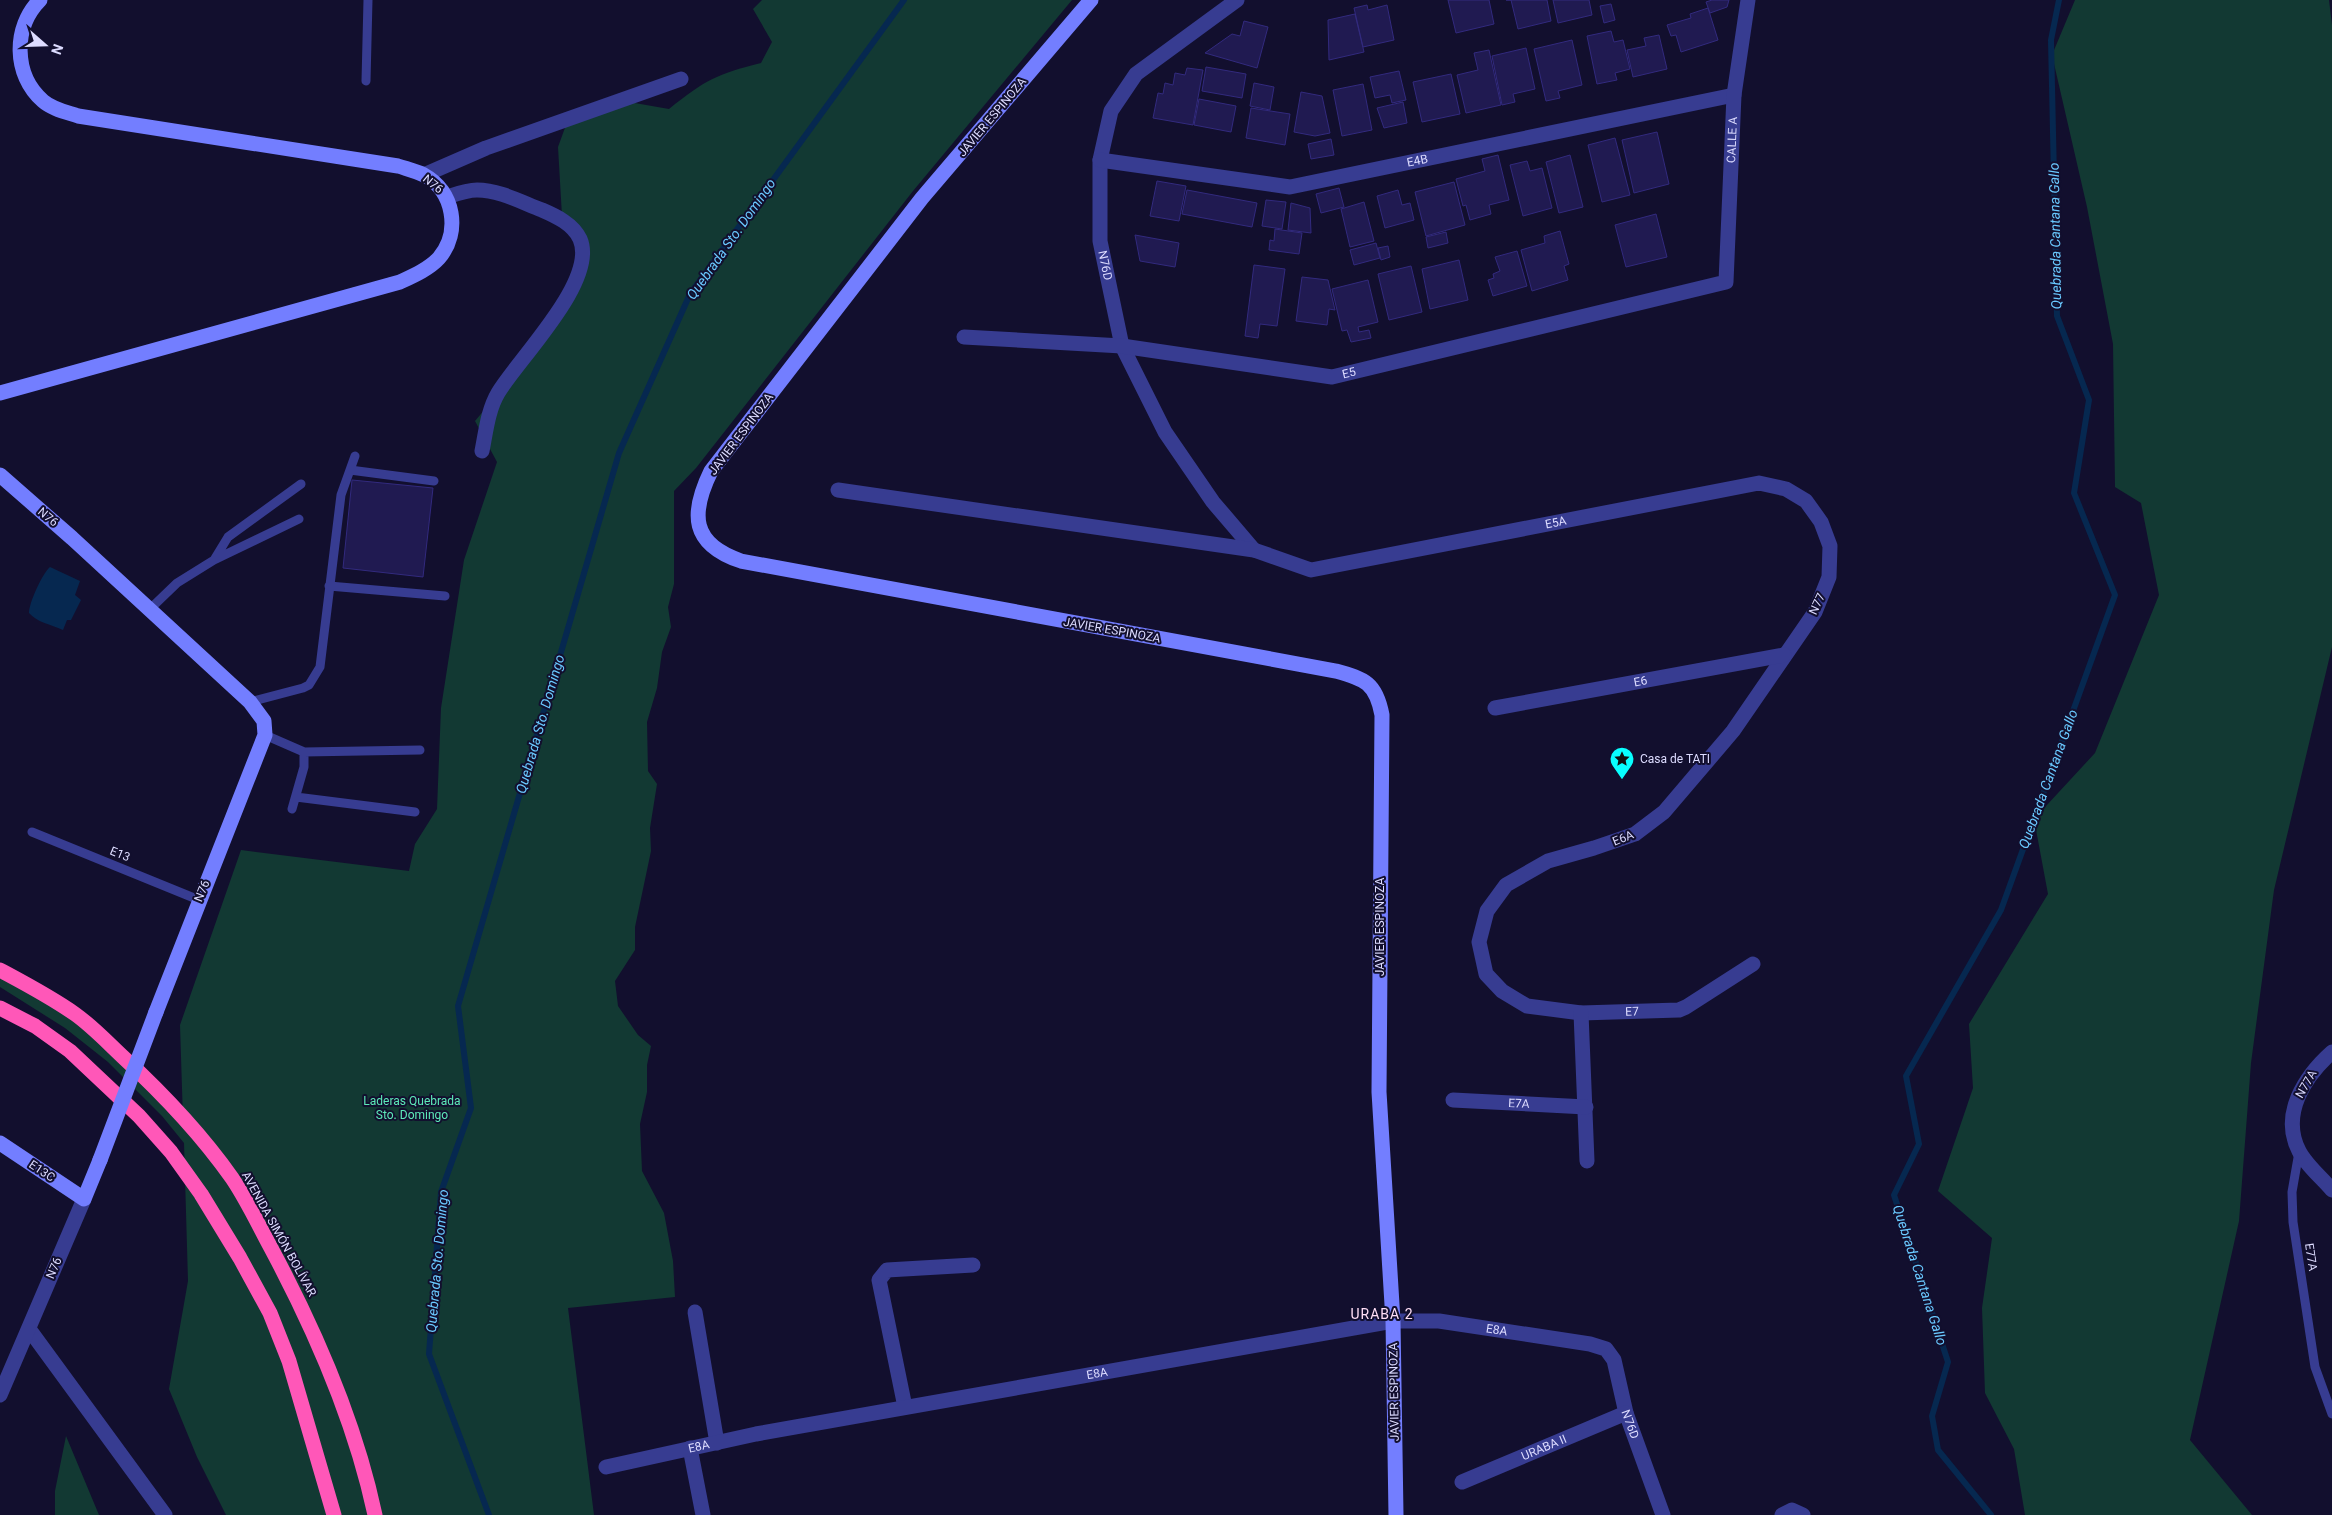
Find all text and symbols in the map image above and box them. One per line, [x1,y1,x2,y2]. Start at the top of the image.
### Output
north arrow [20,20,70,70]
text: N [48,42,66,57]
street label: JAVIER ESPINOZA [955,75,1029,159]
street label: CALLE A [1724,116,1740,163]
street label: E4B [1406,152,1429,170]
water label: Quebrada Cantana Gallo [2046,162,2064,309]
street label: N76 [420,172,446,197]
water label: Quebrada Sto. Domingo [683,175,779,302]
street label: N76D [1095,249,1115,282]
street label: E5 [1341,364,1357,381]
street label: JAVIER ESPINOZA [706,390,776,478]
street label: N76 [35,505,61,530]
street label: E5A [1544,514,1568,531]
street label: N77 [1806,591,1828,617]
street label: JAVIER ESPINOZA [1062,615,1162,645]
water label: Quebrada Sto. Domingo [512,652,568,795]
street label: E6 [1633,673,1649,689]
water label: Quebrada Cantana Gallo [2015,707,2081,851]
place icon: Casa de TATI [1609,746,1635,780]
place label: Casa de TATI [1640,752,1710,766]
street label: E6A [1610,827,1636,848]
street label: E13 [108,844,132,864]
street label: N76 [191,878,213,904]
street label: JAVIER ESPINOZA [1373,878,1387,976]
street label: E7 [1625,1004,1639,1019]
street label: N77A [2292,1067,2320,1100]
park label: Laderas Quebrada Sto. Domingo [363,1094,461,1122]
street label: E7A [1508,1096,1530,1111]
street label: E13C [26,1157,58,1185]
street label: AVENIDA SIMÓN BOLÍVAR [239,1169,320,1299]
water label: Quebrada Sto. Domingo [423,1188,451,1333]
water label: Quebrada Cantana Gallo [1890,1203,1950,1347]
street label: E77A [2302,1242,2320,1272]
street label: N76 [43,1255,65,1281]
district label: URABA 2 [1350,1306,1414,1322]
street label: E8A [1485,1321,1509,1338]
street label: JAVIER ESPINOZA [1386,1342,1402,1441]
street label: E8A [1085,1365,1109,1382]
street label: N76D [1618,1408,1642,1441]
street label: URABA II [1519,1432,1569,1463]
street label: E8A [687,1437,711,1456]

